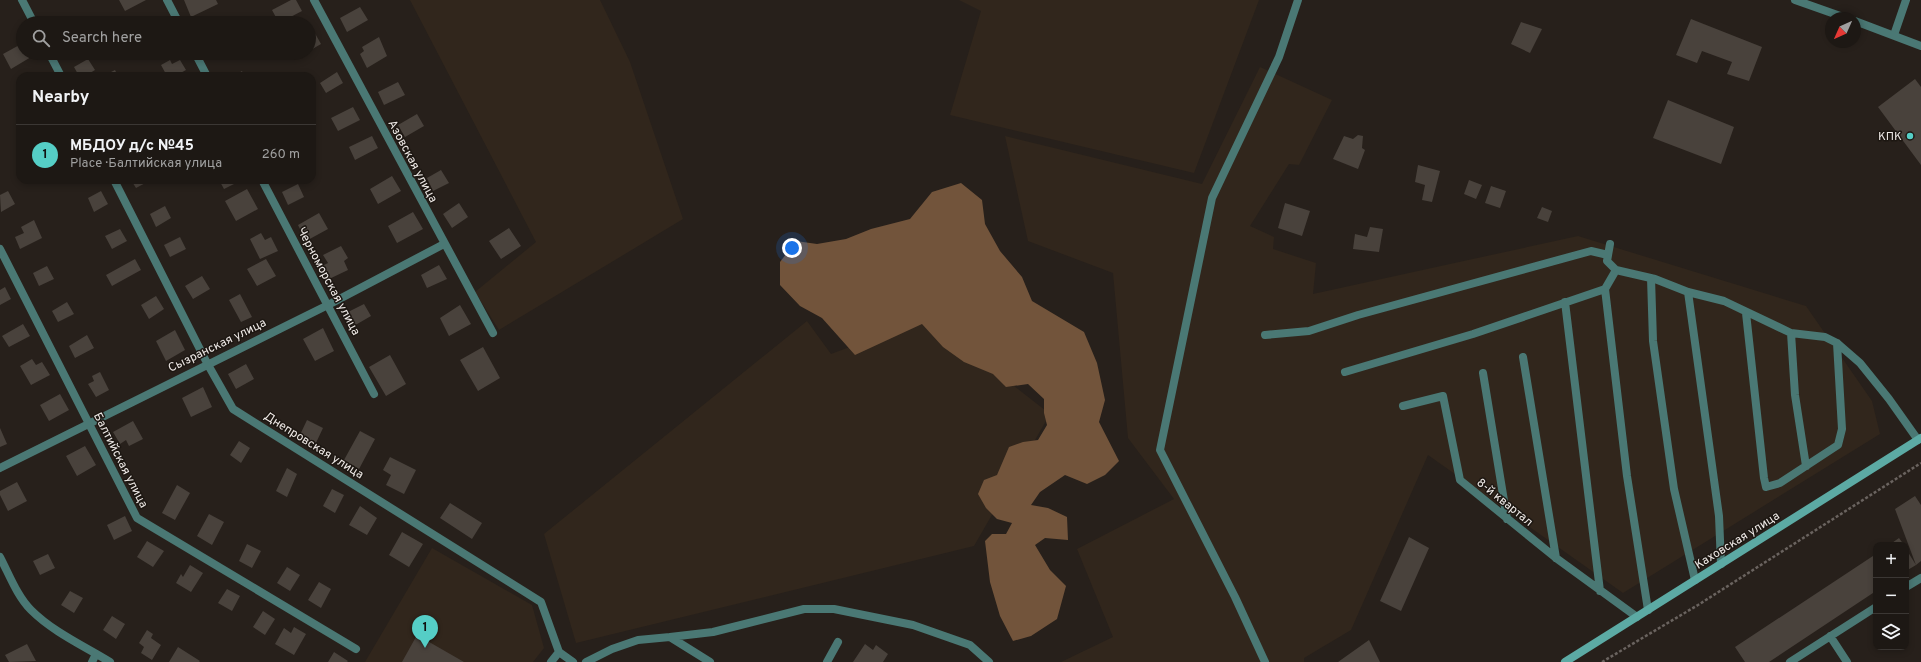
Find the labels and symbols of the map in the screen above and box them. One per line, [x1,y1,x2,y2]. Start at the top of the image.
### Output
north arrow [1825,12,1861,48]
street label: Азовская улица [384,117,441,206]
place label: КПК [1878,129,1902,145]
marker: КПК [1905,131,1915,141]
street label: Черноморская улица [293,224,363,338]
your location [782,238,802,258]
street label: Сызранская улица [166,315,269,377]
street label: Днепровская улица [261,409,366,483]
street label: Балтийская улица [89,410,151,511]
street label: 8-й квартал [1473,475,1536,530]
street label: Каховская улица [1692,508,1783,573]
pin: 1 [412,615,438,648]

